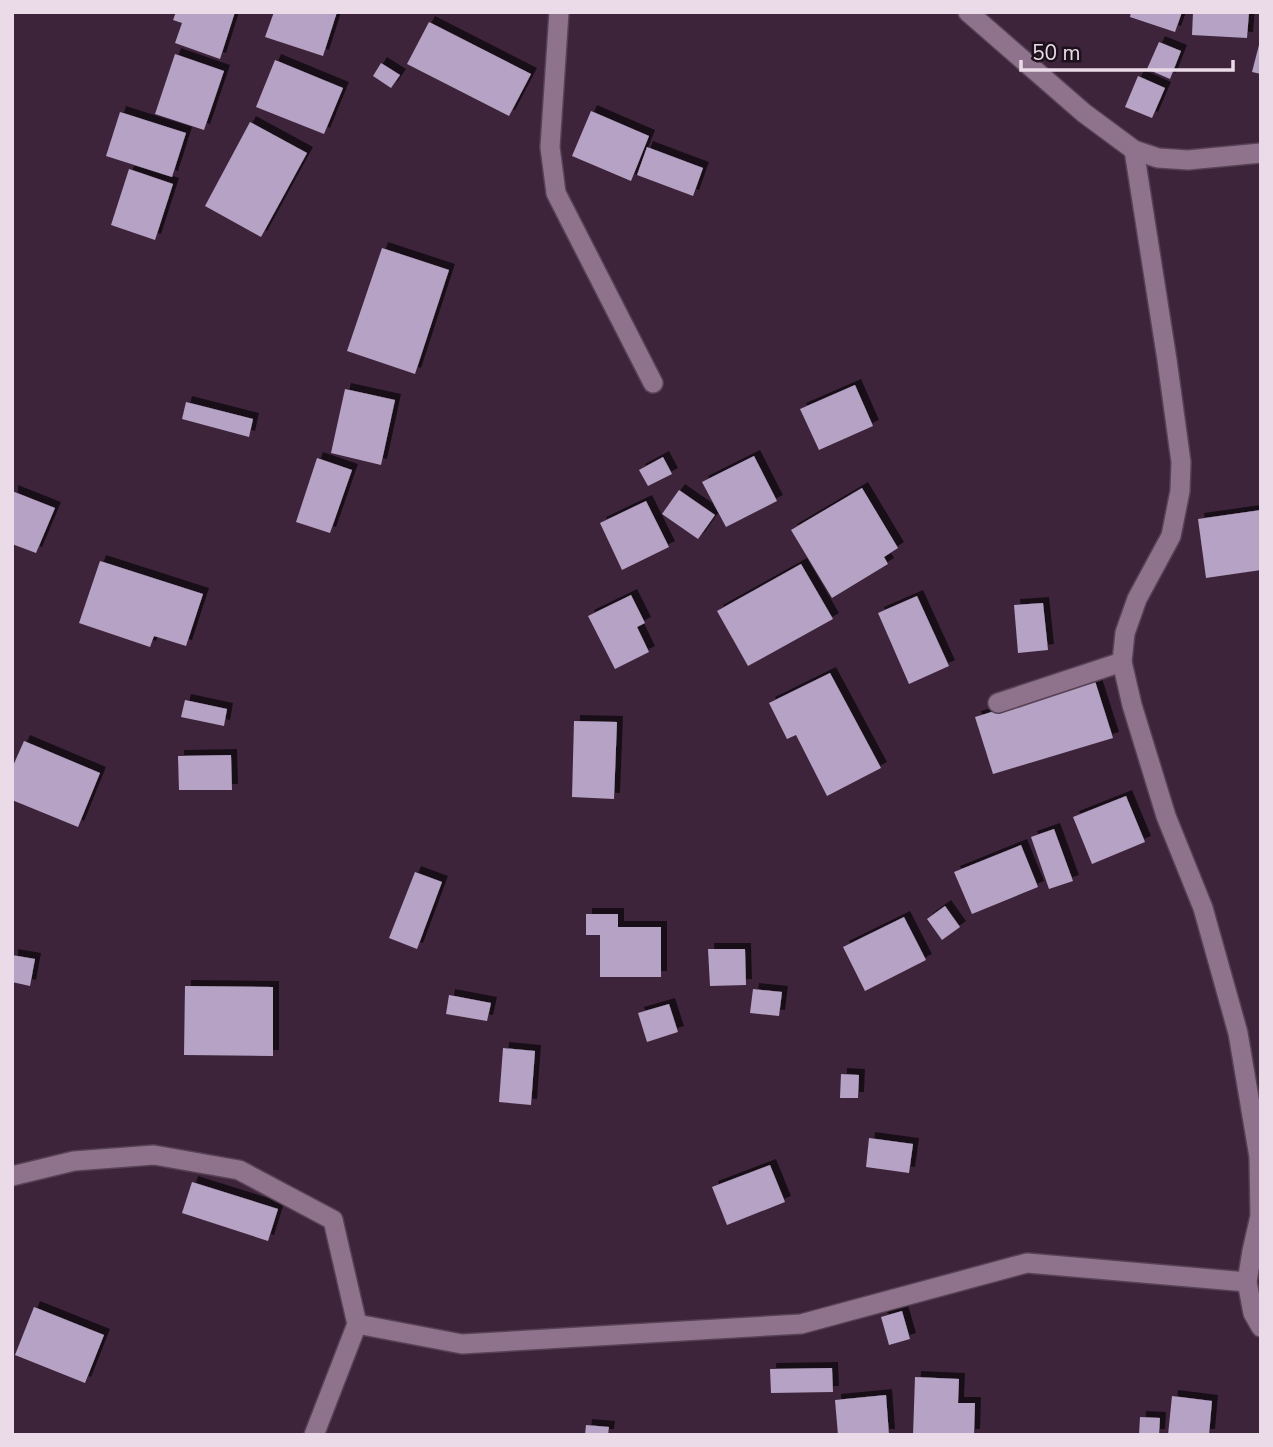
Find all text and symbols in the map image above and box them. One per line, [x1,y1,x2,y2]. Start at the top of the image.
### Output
scale bar [1021,28,1233,72]
text: 50 m [1032,39,1081,67]

